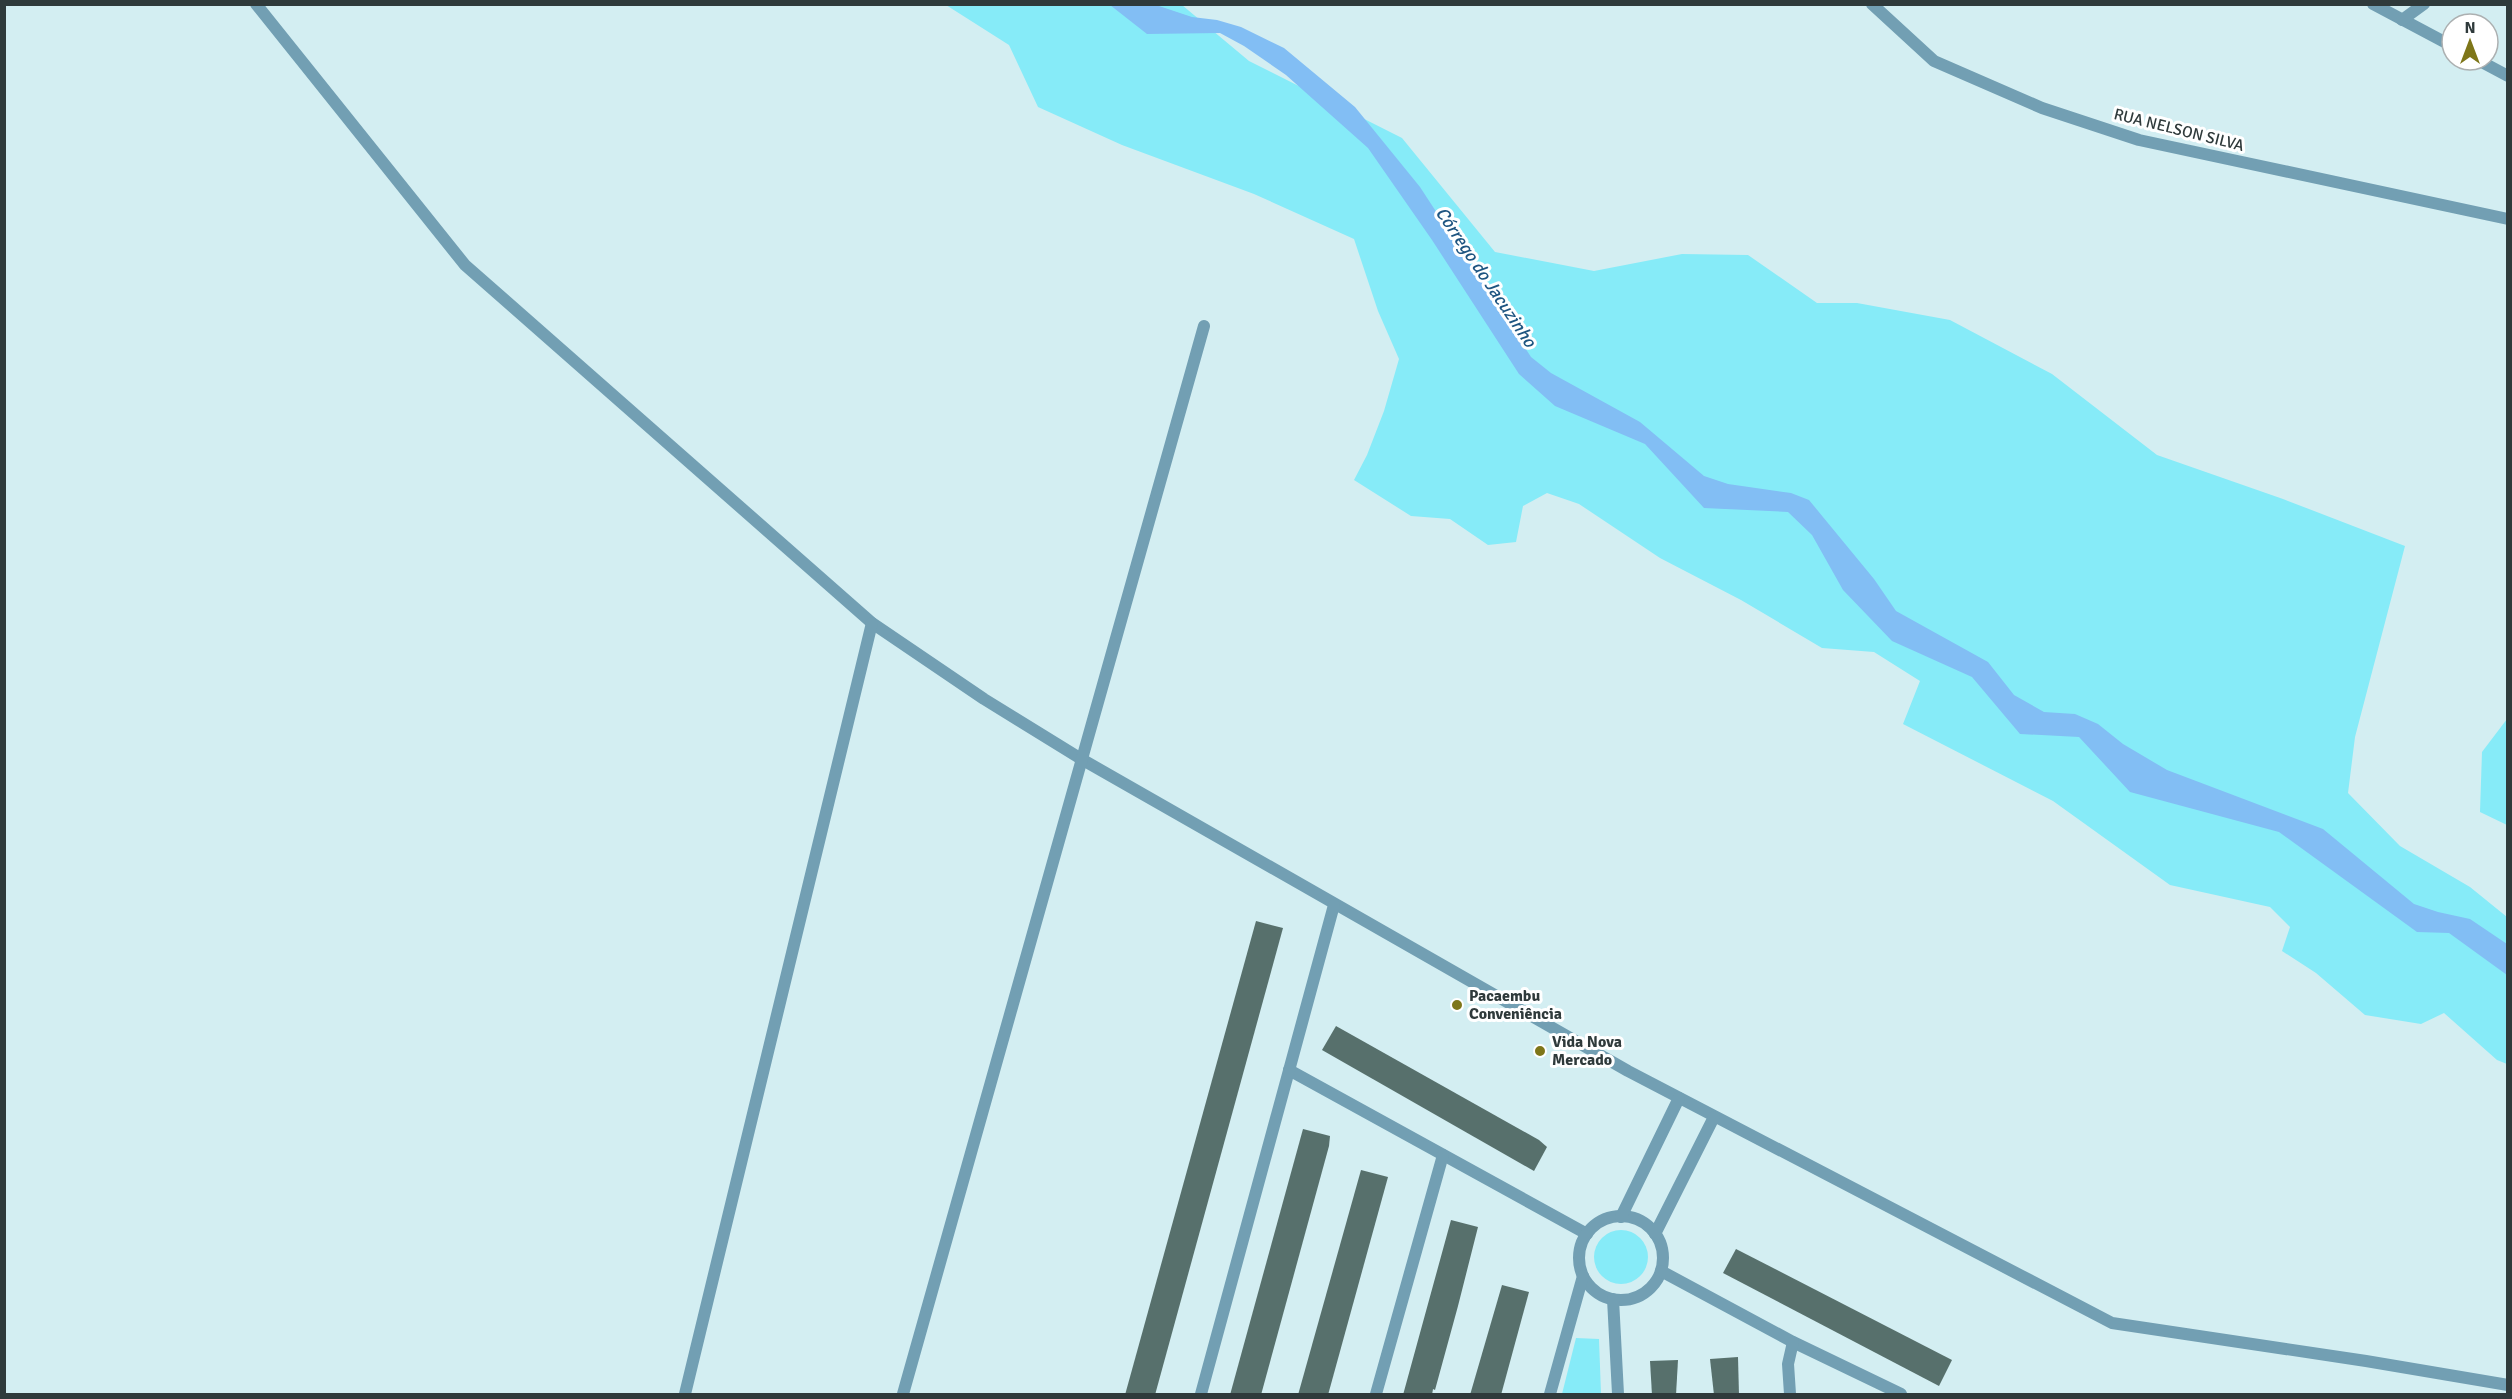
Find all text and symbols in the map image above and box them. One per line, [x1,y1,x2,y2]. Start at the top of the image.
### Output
north arrow [2440,12,2500,72]
text: N [2464,18,2476,38]
street label: RUA NELSON SILVA [2112,104,2246,156]
water label: Córrego do Jacuzinho [1431,203,1542,353]
place label: Pacaembu Conveniência [1469,986,1562,1024]
marker: Pacaembu Conveniência [1450,998,1464,1012]
place label: Vida Nova Mercado [1552,1032,1622,1070]
marker: Vida Nova Mercado [1533,1044,1547,1058]

